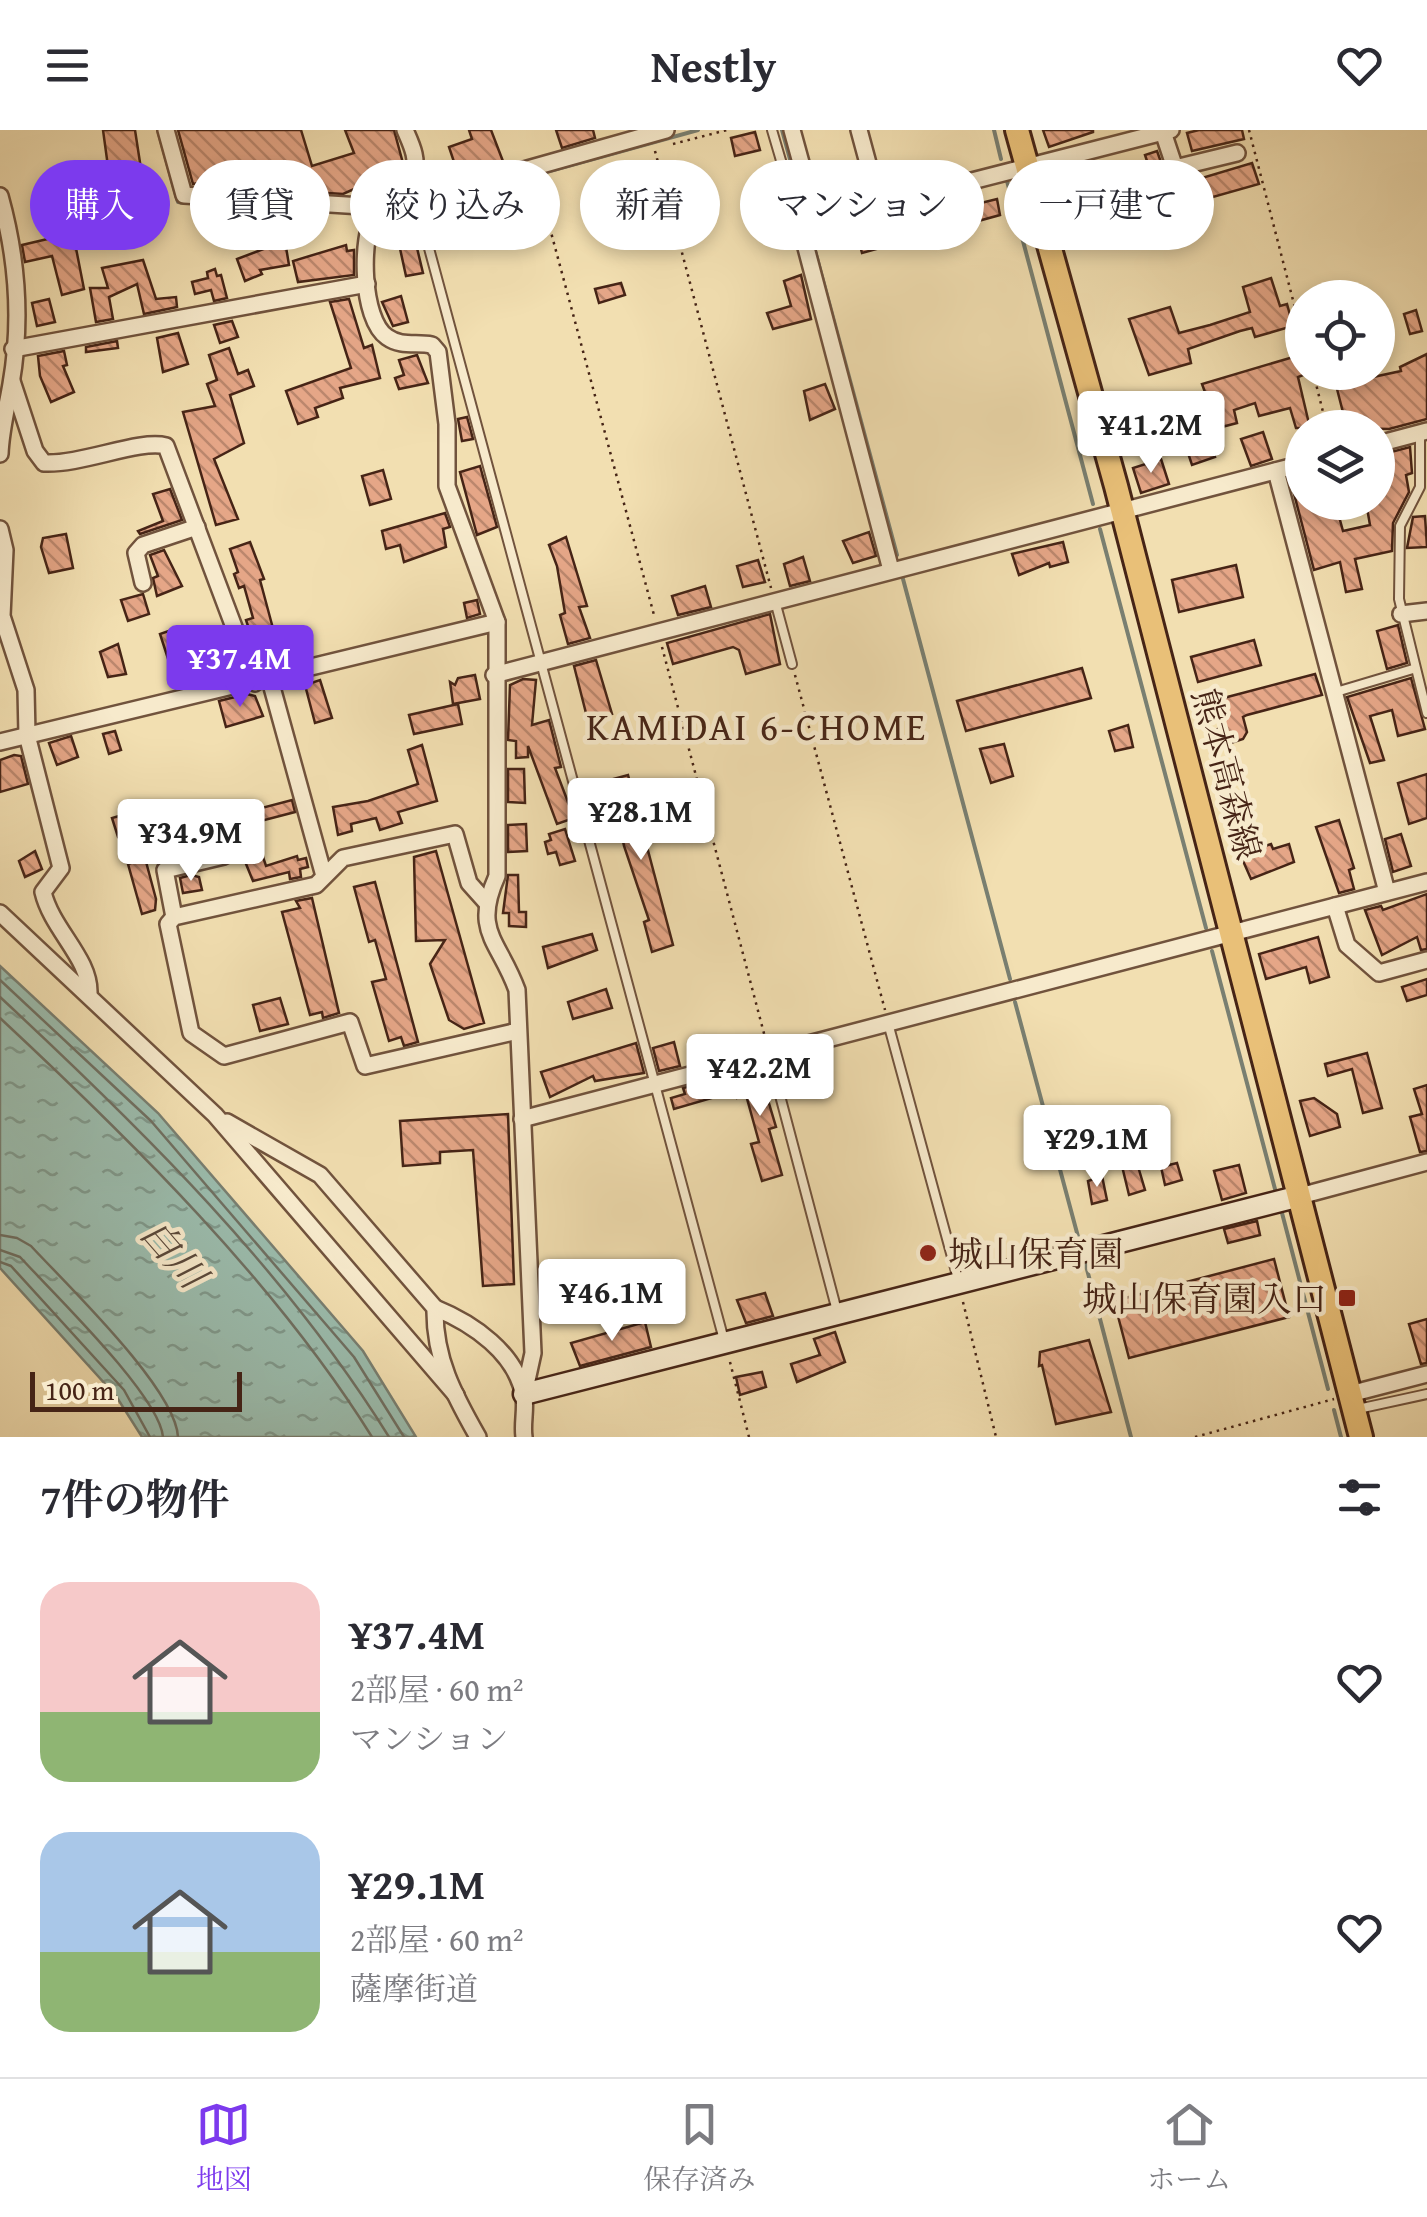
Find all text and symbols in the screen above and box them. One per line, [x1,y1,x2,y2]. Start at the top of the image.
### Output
text: Nestly [651,33,776,98]
icon: menu [40,38,95,93]
icon: heart [1332,38,1387,93]
chip: 購入 [30,160,170,250]
chip: 賃貸 [190,160,330,250]
chip: 絞り込み [350,160,560,250]
chip: 新着 [580,160,720,250]
chip: マンション [740,160,984,250]
chip: 一戸建て [1004,160,1214,250]
map controls [1285,280,1395,520]
button: locate [1285,280,1395,390]
pin: ¥41.2M [1070,391,1232,476]
text: ¥41.2M [1100,400,1202,447]
button: layers [1285,410,1395,520]
pin: ¥37.4M [159,625,321,710]
text: ¥37.4M [189,634,291,681]
street label: 熊本高森線 [1180,683,1274,865]
district label: KAMIDAI 6-CHOME [586,698,928,754]
pin: ¥28.1M [560,778,722,863]
text: ¥28.1M [590,787,692,834]
pin: ¥34.9M [110,799,272,884]
text: ¥34.9M [140,808,242,855]
pin: ¥42.2M [679,1034,841,1119]
text: ¥42.2M [709,1043,811,1090]
pin: ¥29.1M [1016,1105,1178,1190]
text: ¥29.1M [1046,1114,1148,1161]
water label: 白川 [128,1206,223,1303]
place label: 城山保育園 [948,1228,1123,1279]
marker: 城山保育園 [917,1242,939,1264]
pin: ¥46.1M [531,1259,693,1344]
text: ¥46.1M [561,1268,663,1315]
place label: 城山保育園入口 [1082,1273,1327,1324]
marker: 城山保育園入口 [1336,1287,1358,1309]
scale bar [30,1367,242,1412]
text: 100 m [45,1369,114,1410]
text: 7件の物件 [40,1468,230,1529]
icon: filters [1332,1470,1387,1525]
text: ¥37.4M [350,1603,485,1664]
icon: home [120,1622,240,1742]
icon: heart [1332,1655,1387,1710]
text: 2部屋 · 60 m² [350,1666,524,1713]
text: マンション [350,1715,509,1762]
text: ¥29.1M [350,1853,485,1914]
icon: home [120,1872,240,1992]
icon: heart [1332,1905,1387,1960]
text: 2部屋 · 60 m² [350,1916,524,1963]
text: 薩摩街道 [350,1965,478,2012]
tab: 地図 [196,2097,252,2199]
tab: 保存済み [643,2097,755,2199]
tab: ホーム [1147,2097,1231,2199]

